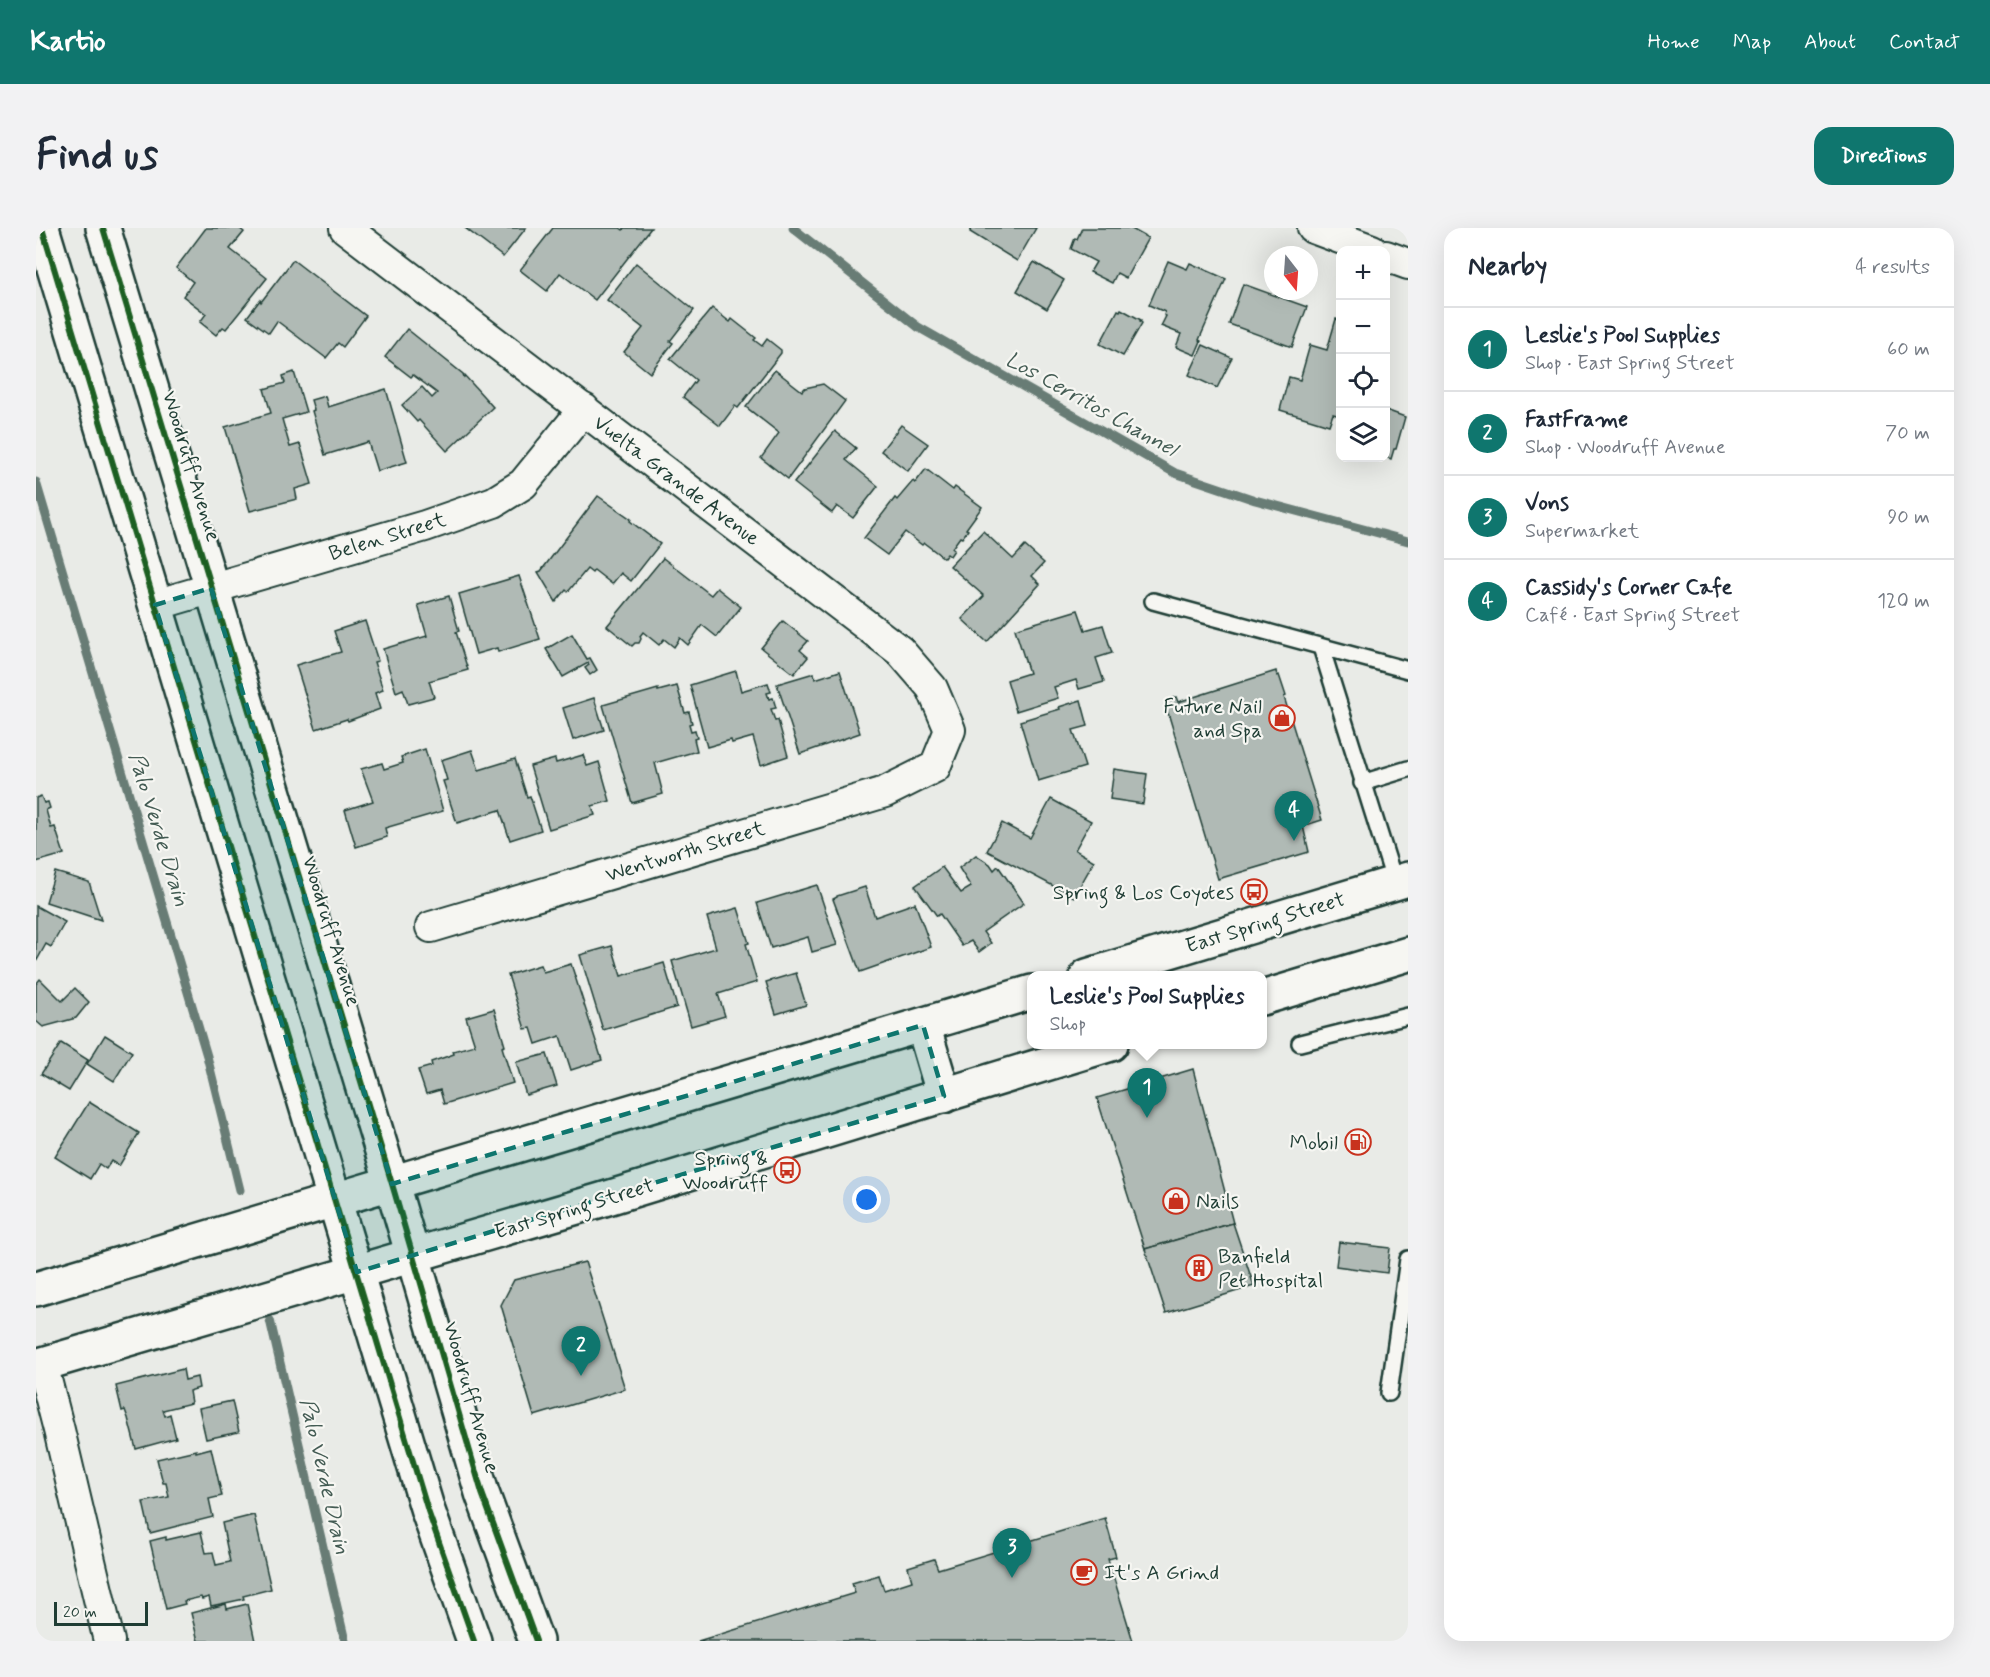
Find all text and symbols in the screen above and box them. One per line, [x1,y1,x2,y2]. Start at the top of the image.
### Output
text: Kartio [30,24,106,61]
text: Home [1648,28,1700,56]
text: Map [1733,28,1771,56]
text: About [1804,28,1856,56]
text: Contact [1889,28,1960,56]
button: Directions [1814,127,1954,185]
text: Find us [36,129,158,184]
north arrow [1264,246,1318,300]
map controls [1336,246,1390,462]
button: + [1336,246,1390,300]
text: Nearby [1468,250,1547,284]
text: 4 results [1855,254,1930,281]
button: − [1336,300,1390,354]
text: Leslie's Pool Supplies [1525,322,1720,350]
text: 1 [1483,336,1492,363]
text: 60 m [1887,336,1930,363]
water label: Los Cerritos Channel [1000,346,1184,465]
text: Shop · East Spring Street [1525,350,1735,377]
button: locate [1336,354,1390,408]
street label: Woodruff Avenue [155,388,227,545]
text: FastFrame [1525,406,1628,434]
button: layers [1336,408,1390,462]
street label: Vuelta Grande Avenue [587,409,765,553]
text: 2 [1483,420,1492,447]
text: 70 m [1885,420,1930,447]
text: Shop · Woodruff Avenue [1525,434,1726,461]
text: Vons [1525,490,1569,518]
text: 3 [1483,504,1492,531]
text: 90 m [1887,504,1930,531]
street label: Belen Street [325,506,450,568]
text: Supermarket [1525,518,1639,545]
text: Cassidy's Corner Cafe [1525,574,1732,602]
text: 4 [1482,588,1493,615]
text: 120 m [1877,588,1930,615]
text: Café · East Spring Street [1525,602,1740,629]
place label: Future Nail and Spa [1163,693,1262,745]
shop icon: Future Nail and Spa [1267,703,1297,733]
water label: Palo Verde Drain [121,749,195,910]
pin: 4 [1274,792,1314,841]
street label: Wentworth Street [602,814,769,890]
street label: Woodruff Avenue [295,853,367,1010]
bus stop icon: Spring & Los Coyotes [1239,877,1269,907]
place label: Spring & Los Coyotes [1053,879,1234,909]
street label: East Spring Street [1182,885,1349,962]
popup [1027,971,1267,1049]
text: Leslie's Pool Supplies [1050,983,1245,1011]
text: Shop [1050,1011,1086,1038]
pin: 1 [1128,1068,1166,1118]
fuel station icon: Mobil [1343,1127,1373,1157]
place label: Mobil [1290,1129,1338,1157]
place label: Spring & Woodruff [682,1145,768,1197]
bus stop icon: Spring & Woodruff [772,1155,802,1185]
street label: East Spring Street [491,1171,658,1248]
your location [852,1185,881,1214]
shop icon: Nails [1161,1186,1191,1216]
place label: Nails [1196,1188,1239,1216]
place label: Banfield Pet Hospital [1218,1243,1323,1295]
building icon: Banfield Pet Hospital [1184,1253,1214,1283]
street label: Woodruff Avenue [436,1318,506,1476]
pin: 2 [562,1326,600,1376]
water label: Palo Verde Drain [292,1396,356,1557]
pin: 3 [992,1528,1032,1578]
cafe icon: It's A Grind [1069,1557,1099,1587]
place label: It's A Grind [1104,1559,1219,1587]
scale bar [54,1599,148,1626]
text: 20 m [63,1602,97,1623]

